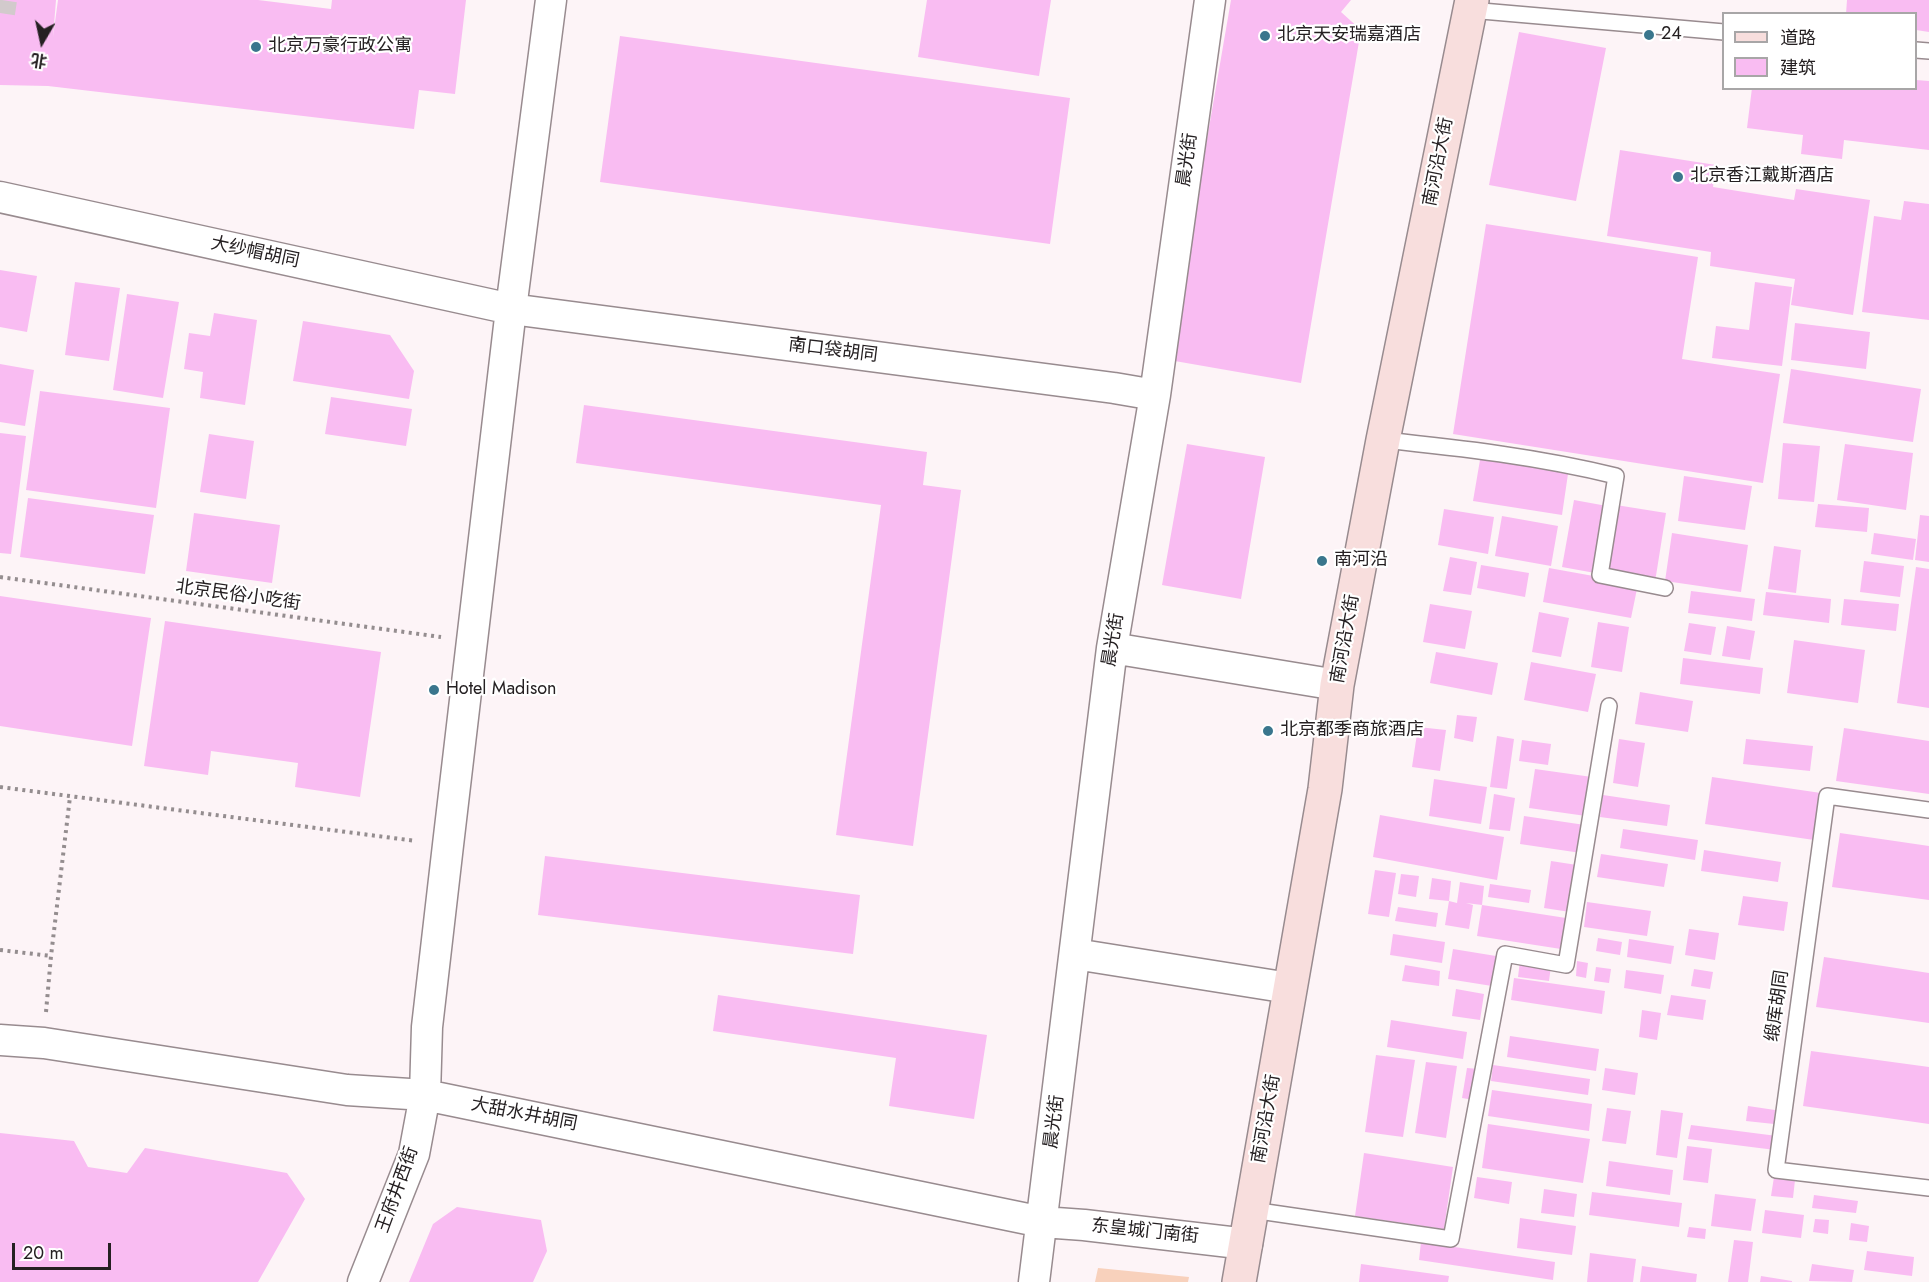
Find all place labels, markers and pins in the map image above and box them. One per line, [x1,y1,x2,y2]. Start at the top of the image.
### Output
place label: 24 [1661,24,1682,46]
place label: 北京天安瑞嘉酒店 [1277,25,1421,47]
marker: 24 [1642,28,1656,42]
marker: 北京天安瑞嘉酒店 [1258,29,1272,43]
place label: 北京万豪行政公寓 [268,36,412,58]
marker: 北京万豪行政公寓 [249,40,263,54]
place label: 北京香江戴斯酒店 [1690,166,1834,188]
marker: 北京香江戴斯酒店 [1671,170,1685,184]
place label: 南河沿 [1334,550,1388,572]
marker: 南河沿 [1315,554,1329,568]
place label: Hotel Madison [446,679,557,701]
marker: Hotel Madison [427,683,441,697]
place label: 北京都季商旅酒店 [1280,720,1424,742]
marker: 北京都季商旅酒店 [1261,724,1275,738]

